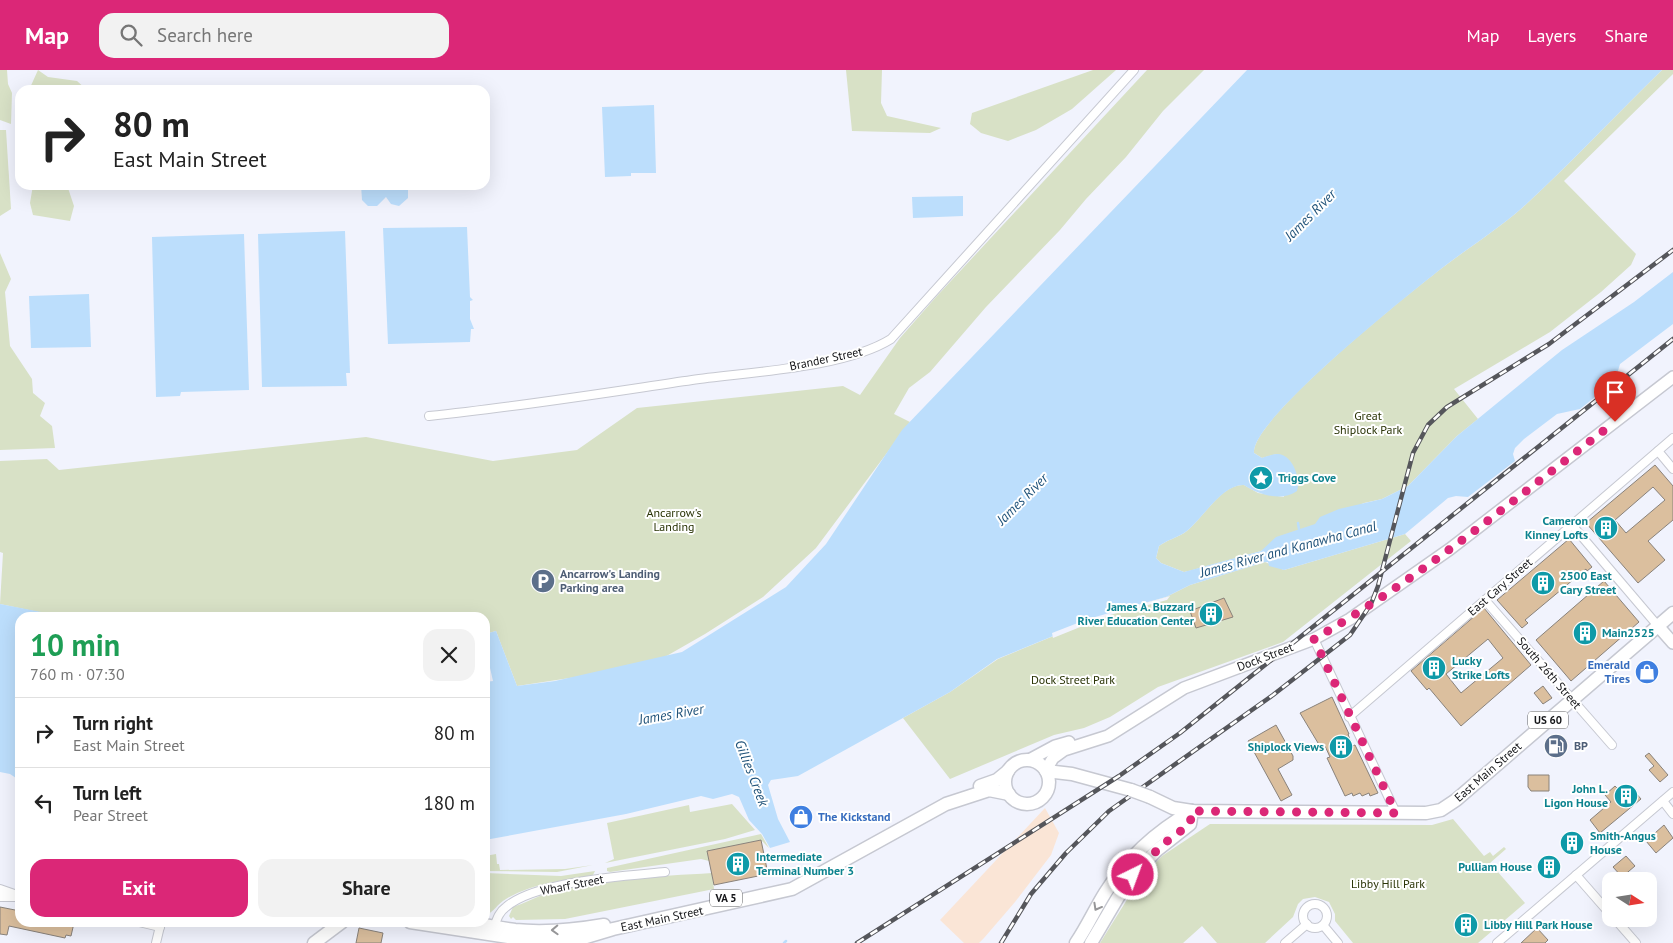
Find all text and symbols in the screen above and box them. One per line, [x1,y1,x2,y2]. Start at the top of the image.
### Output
search box [99,13,449,58]
text: Map [25,20,69,51]
icon: search [117,21,145,49]
text: Search here [157,23,253,47]
text: Map [1467,24,1499,47]
text: Layers [1527,24,1576,47]
text: Share [1604,24,1648,47]
text: 80 m [113,101,190,147]
icon: right [30,105,95,170]
text: East Main Street [113,145,267,173]
water label: James River [1280,184,1341,245]
street label: Brander Street [788,343,864,374]
pin [1594,371,1636,422]
icon: arrive [1601,378,1629,406]
park label: Great Shiplock Park [1334,408,1403,437]
place icon: Triggs Cove [1248,465,1274,491]
water label: James River [992,468,1053,529]
place label: Triggs Cove [1278,470,1336,485]
park label: Ancarrow's Landing [646,505,702,534]
place label: Cameron Kinney Lofts [1525,513,1588,542]
building icon: Cameron Kinney Lofts [1593,515,1619,541]
water label: James River and Kanawha Canal [1197,517,1379,582]
street label: East Cary Street [1464,555,1535,619]
place label: Ancarrow's Landing Parking area [560,566,660,595]
parking icon: Ancarrow's Landing Parking area [530,568,556,594]
place label: 2500 East Cary Street [1560,568,1617,597]
building icon: 2500 East Cary Street [1530,570,1556,596]
place label: James A. Buzzard River Education Center [1078,599,1195,628]
building icon: James A. Buzzard River Education Center [1198,601,1224,627]
building icon: Main2525 [1572,620,1598,646]
text: 10 min [30,625,120,664]
place label: Main2525 [1602,625,1655,640]
button: close [423,629,475,681]
street label: South 26th Street [1514,634,1585,712]
street label: Dock Street [1235,639,1295,674]
place label: Lucky Strike Lofts [1452,653,1510,682]
building icon: Lucky Strike Lofts [1421,655,1447,681]
place label: Emerald Tires [1588,657,1630,686]
shop icon: Emerald Tires [1634,659,1660,685]
text: 760 m · 07:30 [30,664,125,684]
park label: Dock Street Park [1031,672,1115,687]
water label: James River [636,699,706,729]
text: Turn right [73,711,153,735]
road number: US 60 [1528,712,1568,728]
icon: right [30,719,58,747]
text: 80 m [434,721,475,745]
fuel station icon: BP [1543,733,1569,759]
building icon: Shiplock Views [1328,734,1354,760]
text: East Main Street [73,735,185,755]
water label: Gillies Creek [731,737,773,809]
street label: East Main Street [1451,738,1524,805]
place label: BP [1574,738,1588,753]
place label: Shiplock Views [1248,739,1324,754]
text: Turn left [73,781,142,805]
place label: John L. Ligon House [1544,781,1608,810]
building icon: John L. Ligon House [1613,783,1639,809]
icon: left [30,789,58,817]
text: 180 m [423,791,475,815]
shop icon: The Kickstand [788,804,814,830]
text: Pear Street [73,805,148,825]
place label: The Kickstand [818,809,890,824]
place label: Smith-Angus House [1590,828,1656,857]
building icon: Smith-Angus House [1559,830,1585,856]
position arrow [1106,848,1158,900]
place label: Intermediate Terminal Number 3 [756,849,854,878]
building icon: Intermediate Terminal Number 3 [725,851,751,877]
building icon: Pulliam House [1536,854,1562,880]
button: Exit [30,859,248,917]
button: Share [258,859,475,917]
place label: Pulliam House [1458,859,1532,874]
street label: Wharf Street [539,871,605,898]
north arrow [1602,872,1658,928]
map controls [1602,872,1657,927]
park label: Libby Hill Park [1351,876,1425,891]
road number: VA 5 [710,890,742,906]
one-way arrow [1093,901,1103,910]
street label: East Main Street [619,902,704,935]
building icon: Libby Hill Park House [1453,912,1479,938]
place label: Libby Hill Park House [1484,917,1593,932]
one-way arrow [551,925,559,936]

